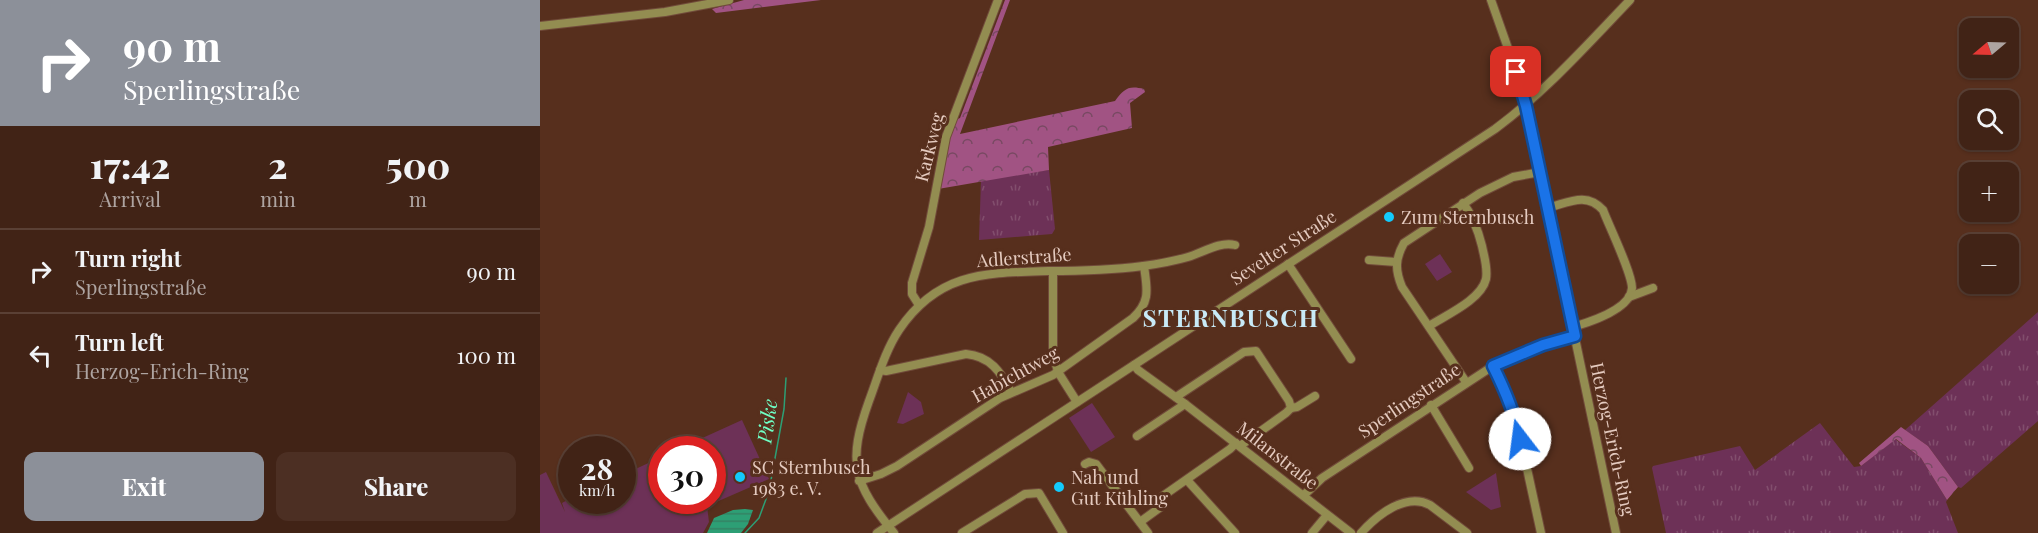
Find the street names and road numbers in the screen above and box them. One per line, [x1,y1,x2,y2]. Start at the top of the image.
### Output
street label: Karkweg [909,109,949,184]
street label: Sevelter Straße [1225,204,1341,290]
street label: Adlerstraße [975,242,1072,272]
street label: Habichtweg [967,340,1063,408]
street label: Sperlingstraße [1353,357,1465,443]
street label: Herzog-Erich-Ring [1585,360,1641,519]
street label: Milanstraße [1232,416,1324,494]

